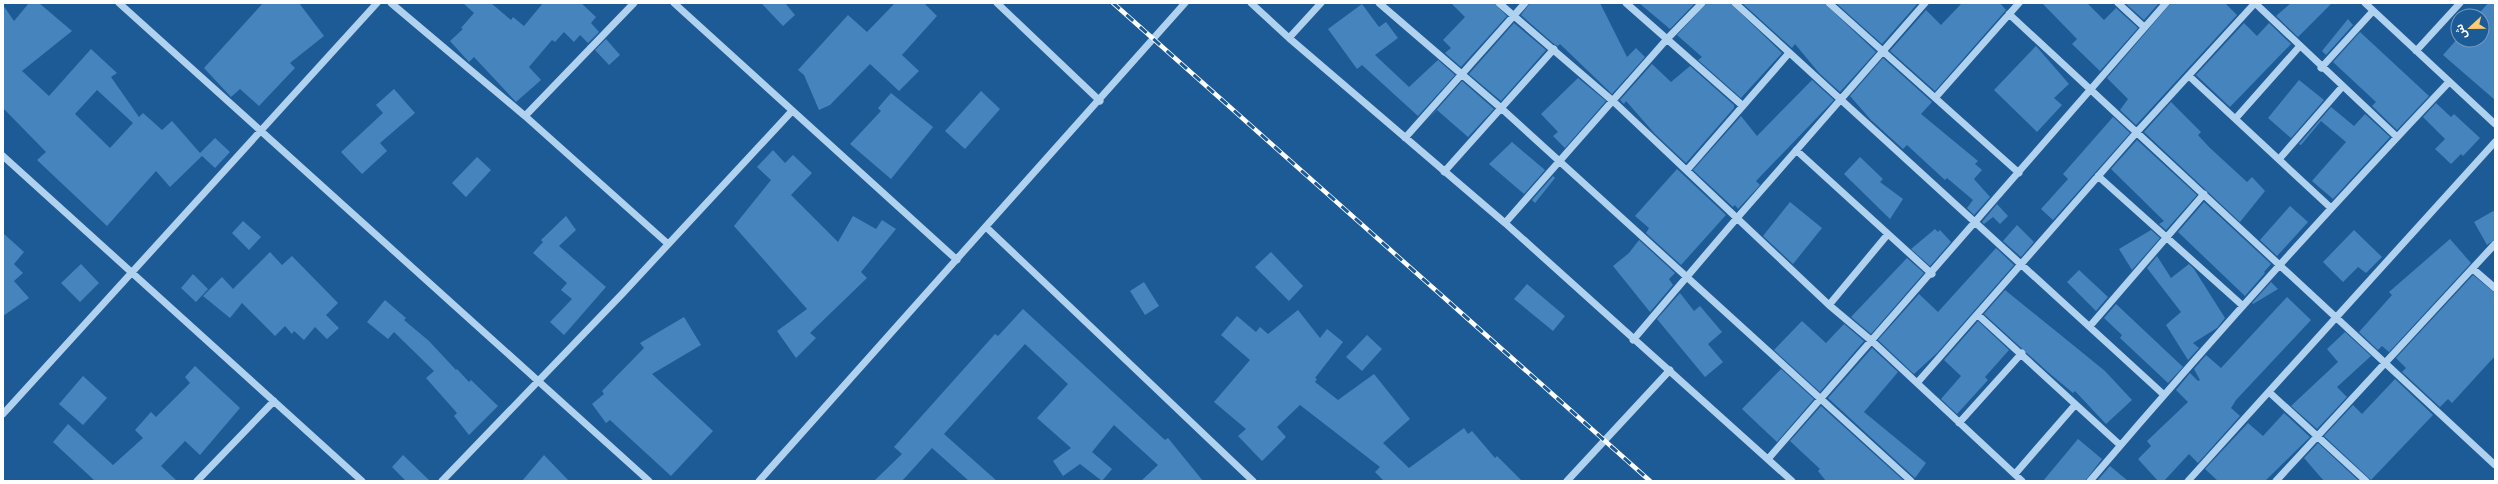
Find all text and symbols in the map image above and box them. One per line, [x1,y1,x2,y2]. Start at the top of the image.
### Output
north arrow [2450,8,2490,48]
text: ش [2451,22,2470,41]

